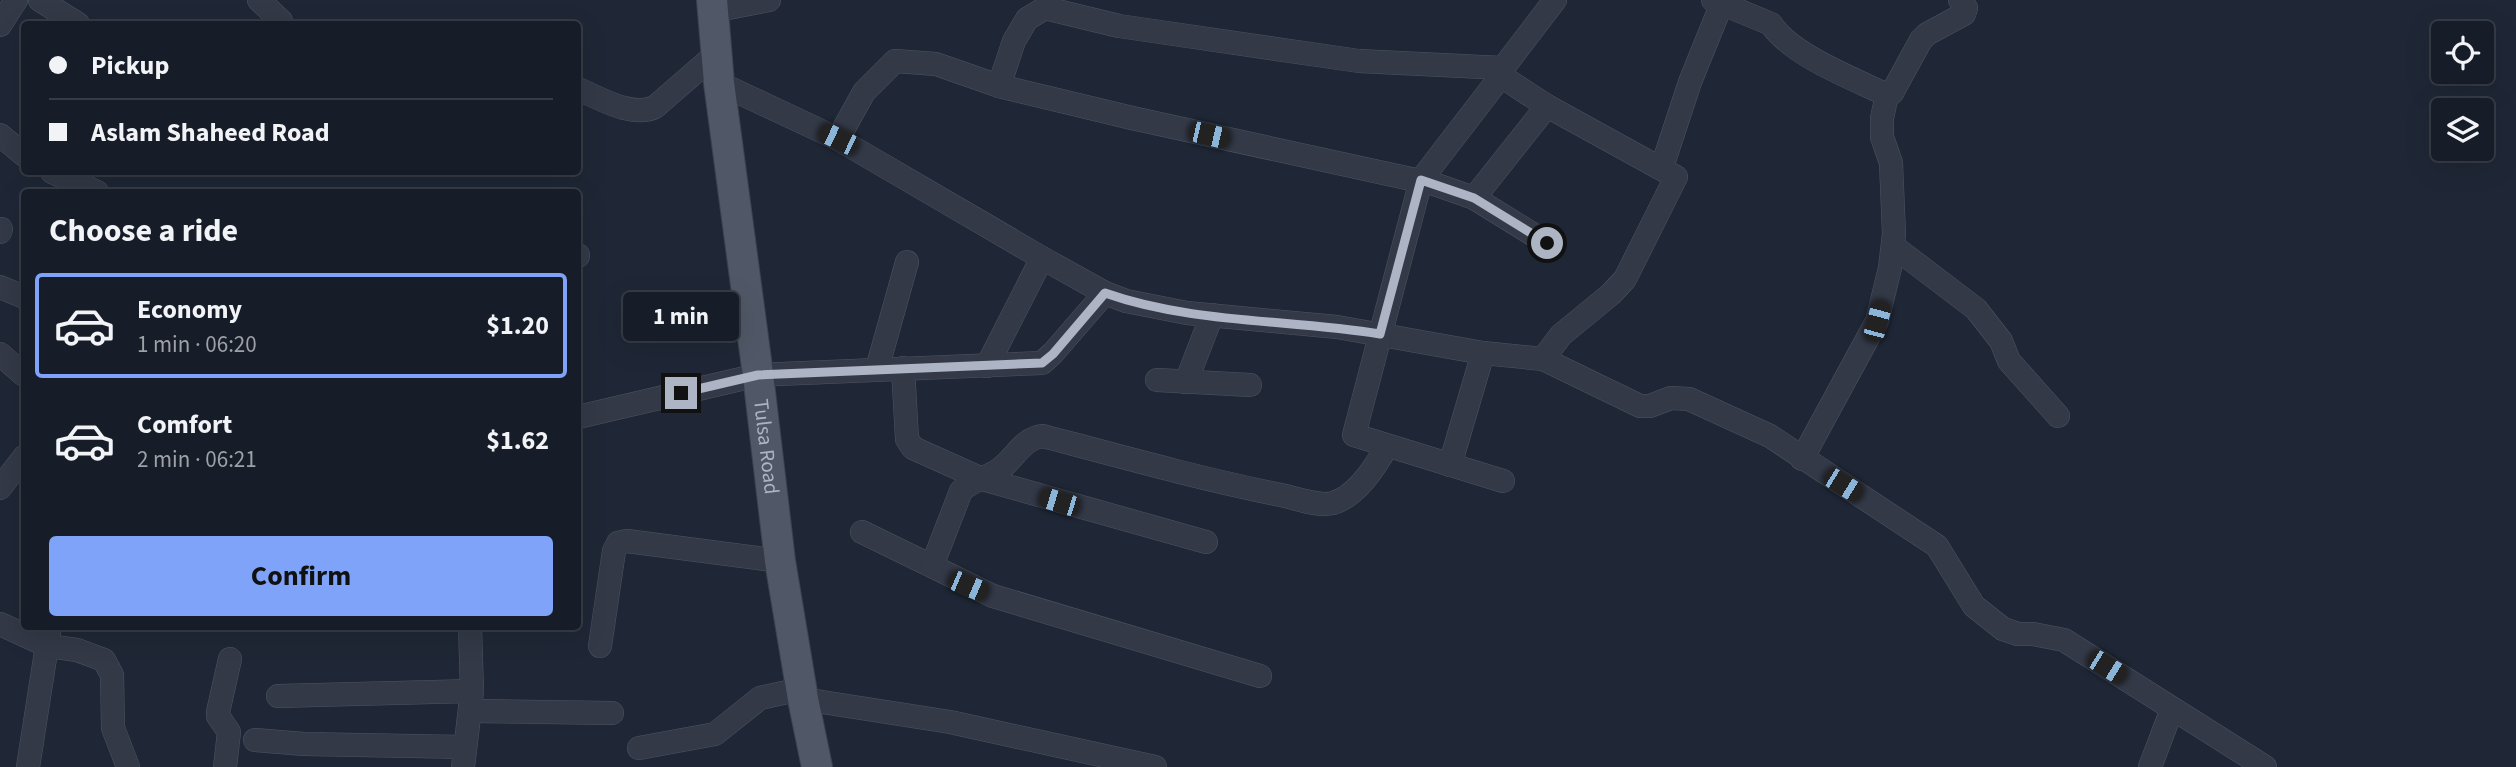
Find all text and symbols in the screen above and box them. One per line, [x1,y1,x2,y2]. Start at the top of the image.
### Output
map controls [2431,21,2494,161]
button: locate [2431,21,2494,84]
text: Pickup [91,47,169,84]
button: layers [2431,98,2494,161]
text: Aslam Shaheed Road [91,114,330,151]
car [815,120,862,158]
car [1187,120,1232,150]
text: Choose a ride [49,208,238,254]
route start [1531,227,1563,259]
text: Economy [137,291,242,328]
callout: 1 min [623,292,739,340]
icon: car [53,294,116,357]
car [1862,298,1893,344]
text: 1 min [653,300,709,333]
text: $1.20 [486,307,549,344]
text: 1 min · 06:20 [137,328,257,361]
route end [665,377,697,409]
street label: Tulsa Road [746,397,787,496]
text: Comfort [137,406,232,443]
icon: car [53,409,116,472]
text: $1.62 [486,422,549,459]
text: 2 min · 06:21 [137,443,257,476]
car [1820,465,1867,505]
car [1036,486,1083,518]
button: Confirm [49,536,553,616]
car [945,568,992,604]
car [2084,647,2131,687]

